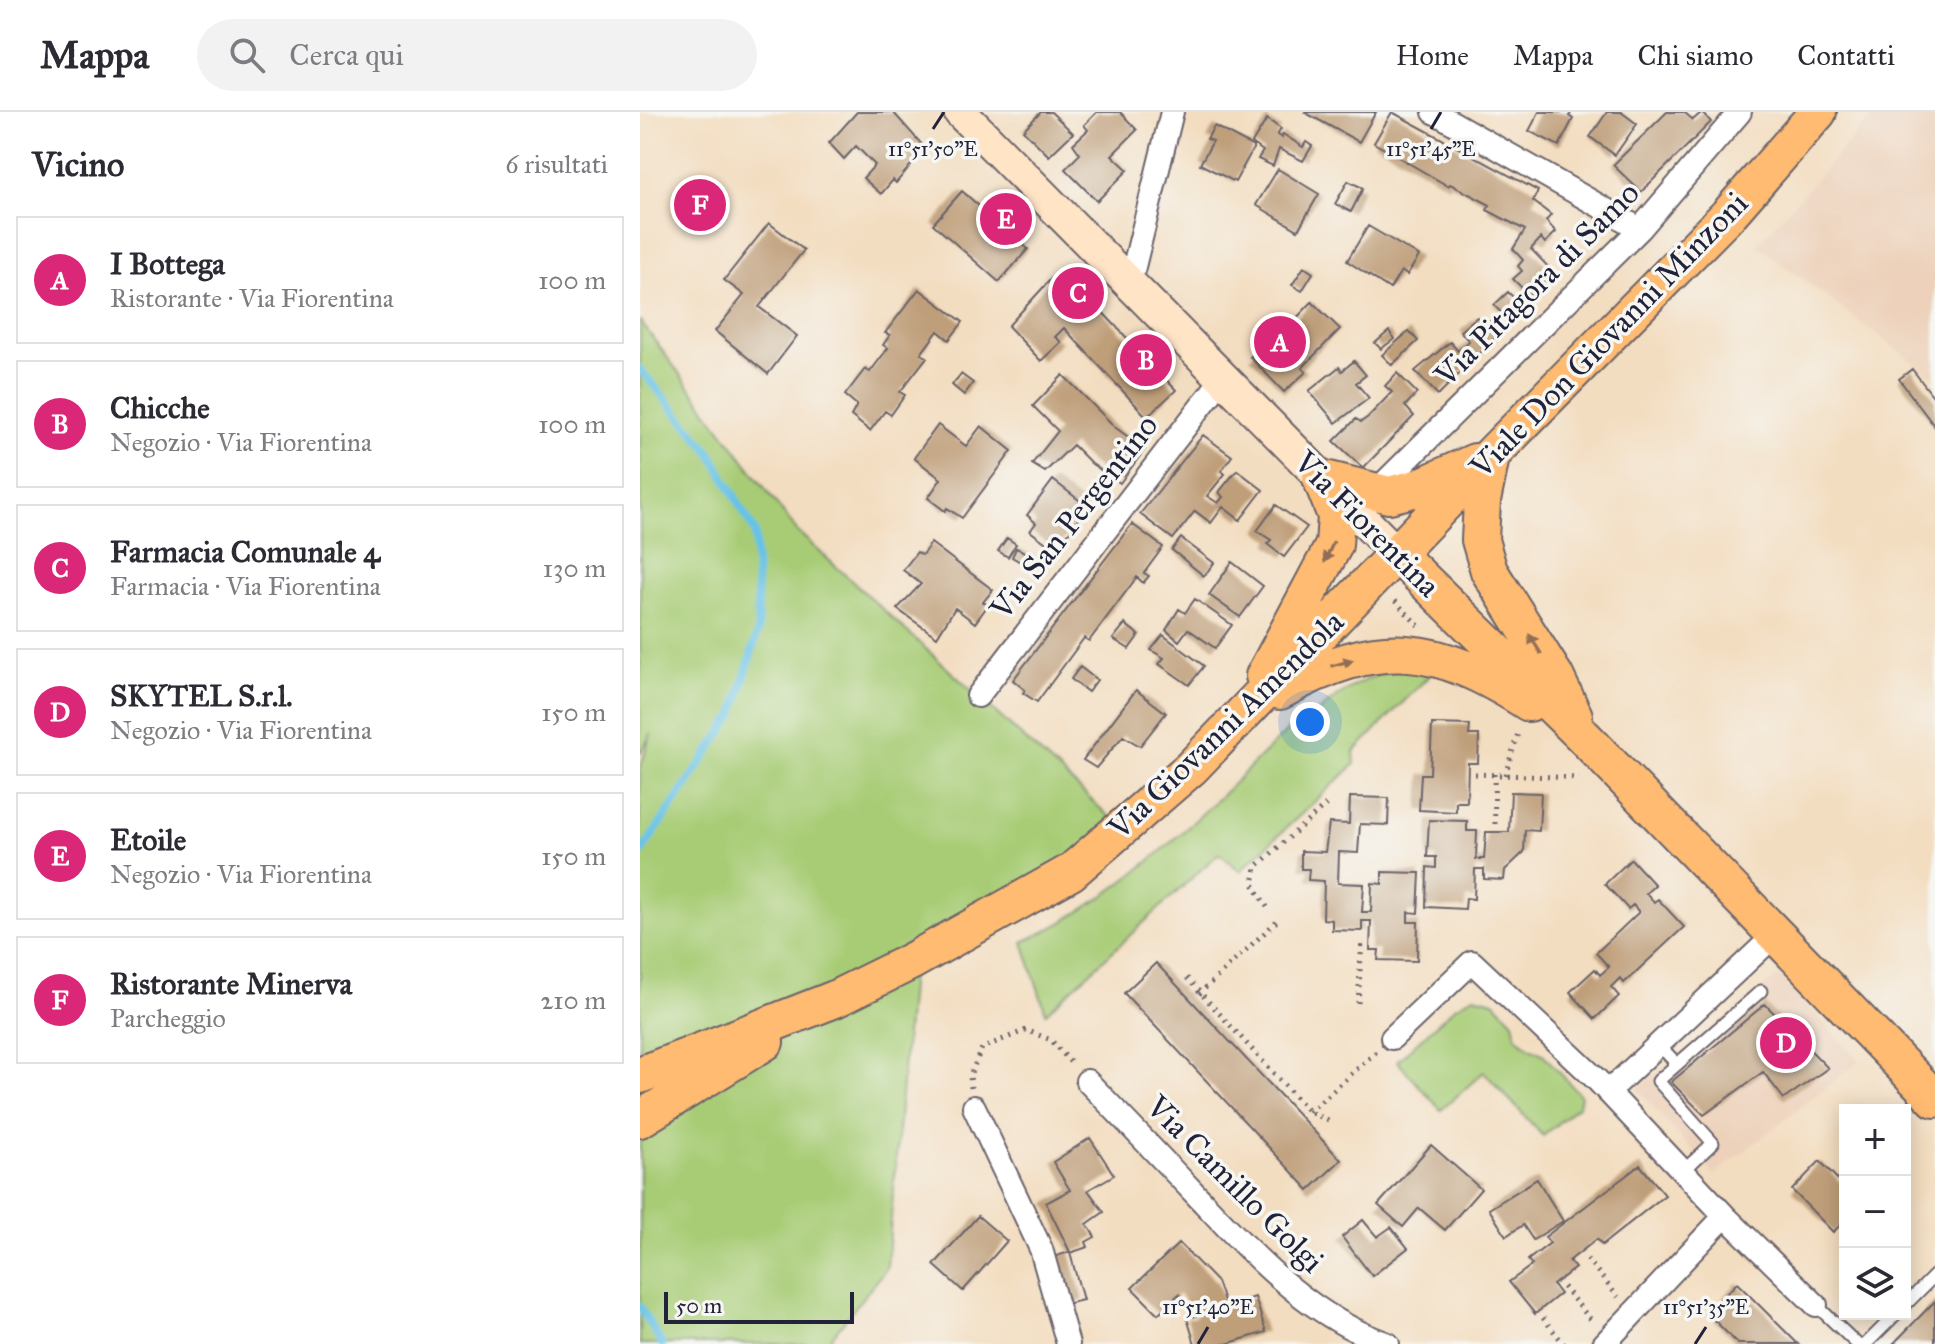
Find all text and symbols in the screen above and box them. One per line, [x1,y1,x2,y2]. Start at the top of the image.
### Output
search box [197,19,757,91]
text: Mappa [40,32,149,78]
icon: search [225,33,269,77]
text: Cerca qui [289,37,404,73]
text: Home [1396,38,1469,73]
text: Mappa [1513,38,1593,73]
text: Chi siamo [1637,38,1753,73]
text: Contatti [1797,38,1895,73]
text: 11°51'50"E [888,137,978,161]
text: 11°51'45"E [1386,137,1476,161]
text: Vicino [32,144,124,185]
text: 6 risultati [505,148,608,180]
street label: Via Pitagora di Samo [1426,173,1648,395]
pin: F [674,175,726,235]
street label: Viale Don Giovanni Minzoni [1461,184,1756,487]
pin: E [980,189,1032,249]
text: I Bottega [110,246,225,282]
pin: C [1052,263,1104,323]
text: A [51,264,69,296]
text: 100 m [538,264,606,296]
text: Ristorante · Via Fiorentina [110,282,394,314]
pin: A [1254,312,1306,372]
pin: B [1120,330,1172,390]
text: Chicche [110,390,210,426]
street label: Via San Pergentino [981,407,1166,628]
text: B [51,408,69,440]
text: 100 m [538,408,606,440]
text: Negozio · Via Fiorentina [110,426,372,458]
street label: Via Fiorentina [1285,442,1448,605]
text: Farmacia Comunale 4 [110,534,380,570]
one-way arrow [1322,540,1336,563]
text: C [51,552,69,584]
text: 130 m [543,552,606,584]
text: Farmacia · Via Fiorentina [110,570,381,602]
street label: Via Giovanni Amendola [1099,602,1352,848]
one-way arrow [1528,633,1542,655]
one-way arrow [1330,657,1355,669]
text: SKYTEL S.r.l. [110,678,293,714]
text: D [50,696,70,728]
text: 150 m [541,696,606,728]
your location [1290,702,1330,742]
text: Negozio · Via Fiorentina [110,714,372,746]
text: Etoile [110,822,186,858]
text: E [51,840,69,872]
text: 150 m [541,840,606,872]
text: Negozio · Via Fiorentina [110,858,372,890]
text: Ristorante Minerva [110,966,352,1002]
text: F [52,984,69,1016]
text: 210 m [540,984,606,1016]
text: Parcheggio [110,1002,226,1034]
pin: D [1760,1013,1812,1073]
street label: Via Camillo Golgi [1137,1086,1332,1281]
map controls [1839,1104,1911,1320]
button: + [1839,1104,1911,1176]
button: − [1839,1176,1911,1248]
button: layers [1839,1248,1911,1320]
scale bar [664,1288,854,1324]
text: 50 m [676,1292,722,1319]
text: 11°51'40"E [1162,1295,1254,1319]
text: 11°51'35"E [1663,1295,1749,1319]

